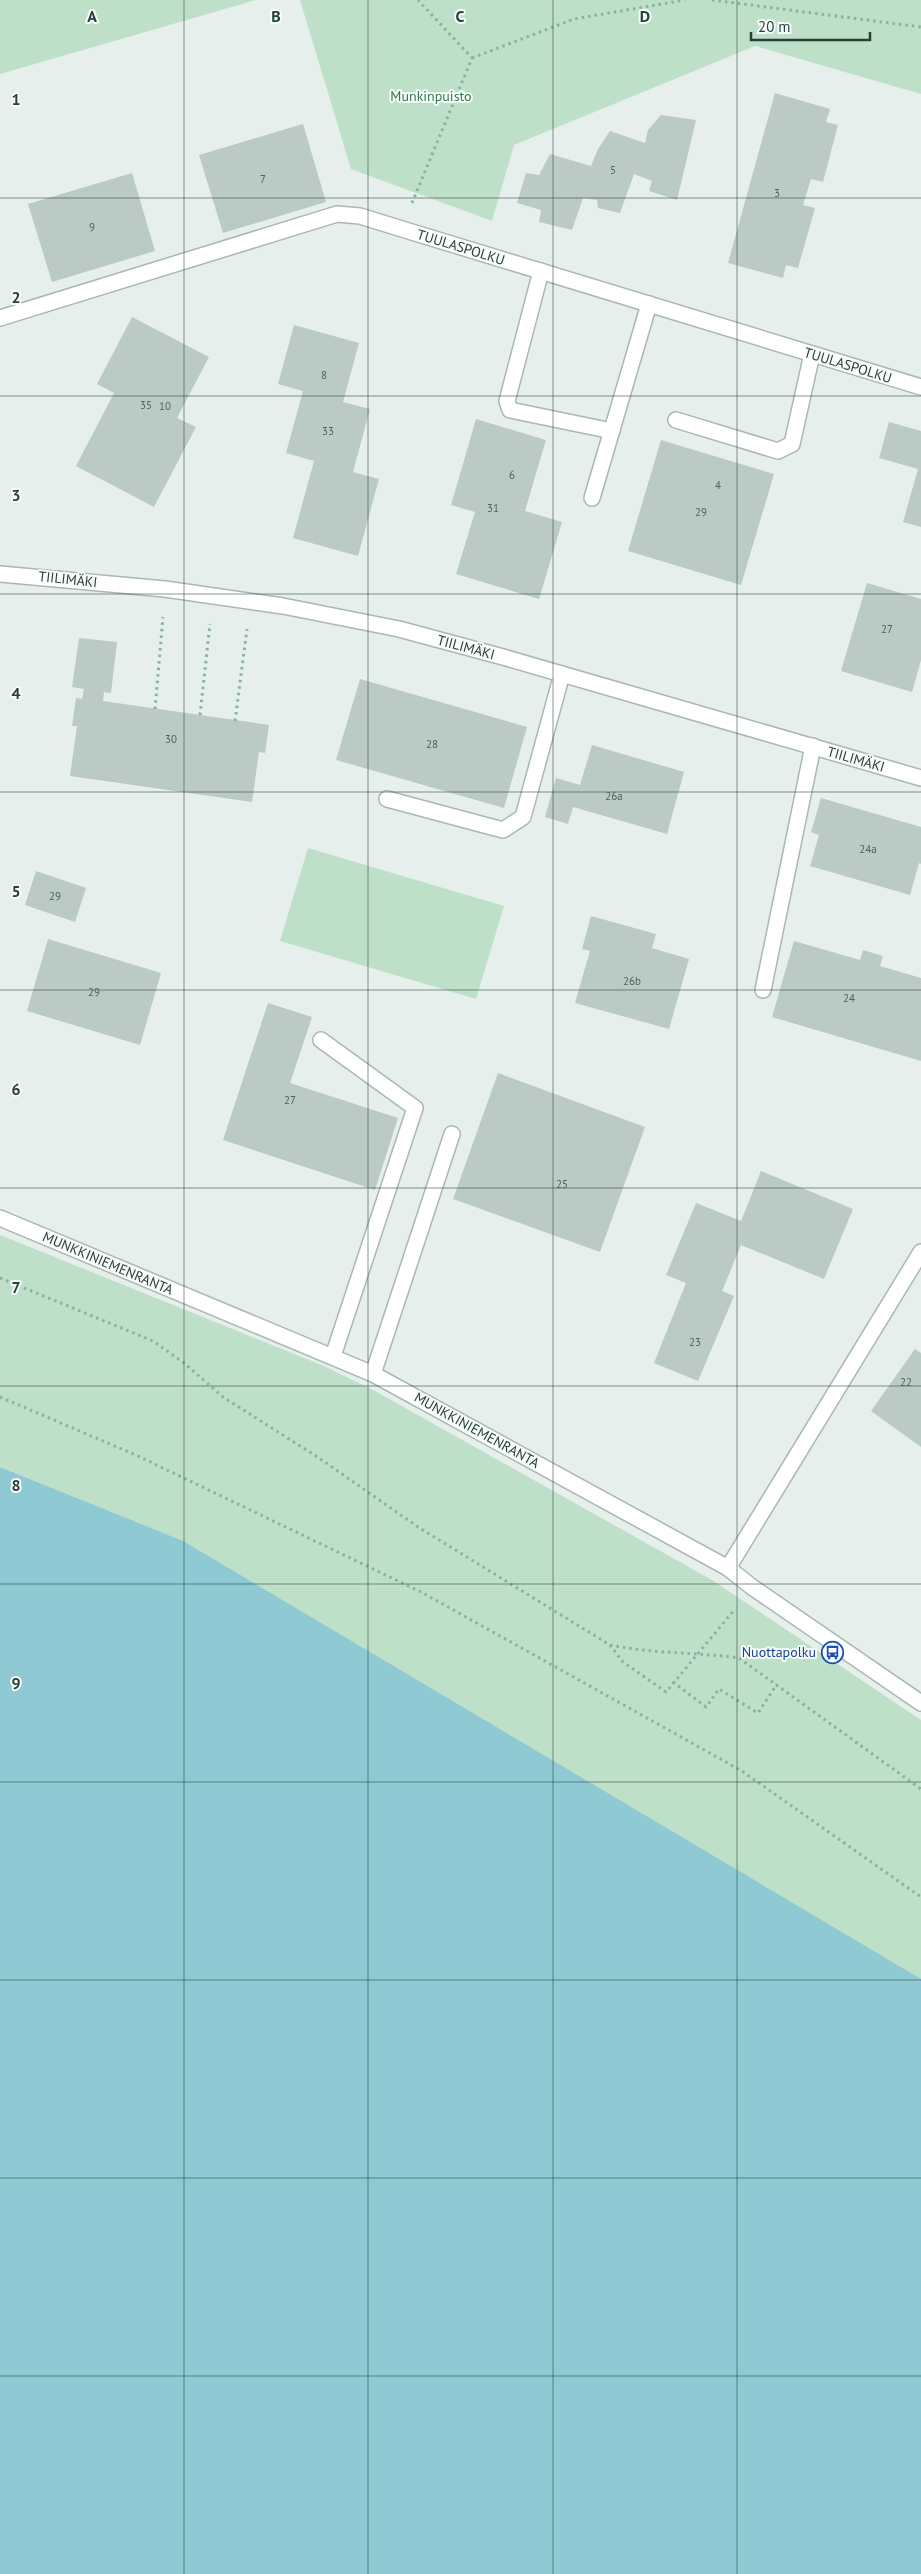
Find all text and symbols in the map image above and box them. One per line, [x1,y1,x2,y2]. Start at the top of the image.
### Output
text: A [87,6,97,26]
text: B [271,6,281,26]
text: C [456,6,465,26]
text: D [640,6,650,26]
scale bar [751,10,870,42]
text: 20 m [758,17,791,36]
park label: Munkinpuisto [390,87,472,105]
text: 1 [11,89,21,109]
house number: 5 [610,163,616,177]
house number: 7 [260,172,266,186]
house number: 3 [774,186,780,200]
house number: 9 [89,220,95,234]
street label: TUULASPOLKU [415,225,507,269]
text: 2 [11,287,21,307]
street label: TUULASPOLKU [802,343,894,387]
house number: 8 [321,368,327,382]
house number: 35 [140,398,152,412]
house number: 10 [159,399,171,413]
house number: 33 [322,424,334,438]
house number: 6 [509,468,515,482]
house number: 4 [715,478,721,492]
text: 3 [11,485,21,505]
house number: 31 [487,501,499,515]
house number: 29 [695,505,707,519]
street label: TIILIMÄKI [38,567,98,591]
house number: 27 [881,622,893,636]
street label: TIILIMÄKI [435,631,497,663]
text: 4 [11,683,21,703]
house number: 30 [165,732,177,746]
house number: 28 [426,737,438,751]
street label: TIILIMÄKI [825,742,887,776]
house number: 26a [605,789,623,803]
house number: 24a [859,842,877,856]
text: 5 [11,881,21,901]
house number: 29 [49,889,61,903]
house number: 26b [623,974,641,988]
house number: 29 [88,985,100,999]
house number: 24 [843,991,855,1005]
text: 6 [11,1079,21,1099]
house number: 27 [284,1093,296,1107]
house number: 25 [556,1177,568,1191]
street label: MUNKKINIEMENRANTA [40,1227,177,1299]
text: 7 [11,1277,21,1297]
house number: 23 [689,1335,701,1349]
house number: 22 [900,1375,912,1389]
street label: MUNKKINIEMENRANTA [411,1388,543,1472]
text: 8 [11,1475,21,1495]
bus stop icon: Nuottapolku [820,1640,844,1664]
place label: Nuottapolku [742,1643,816,1661]
text: 9 [11,1673,21,1693]

